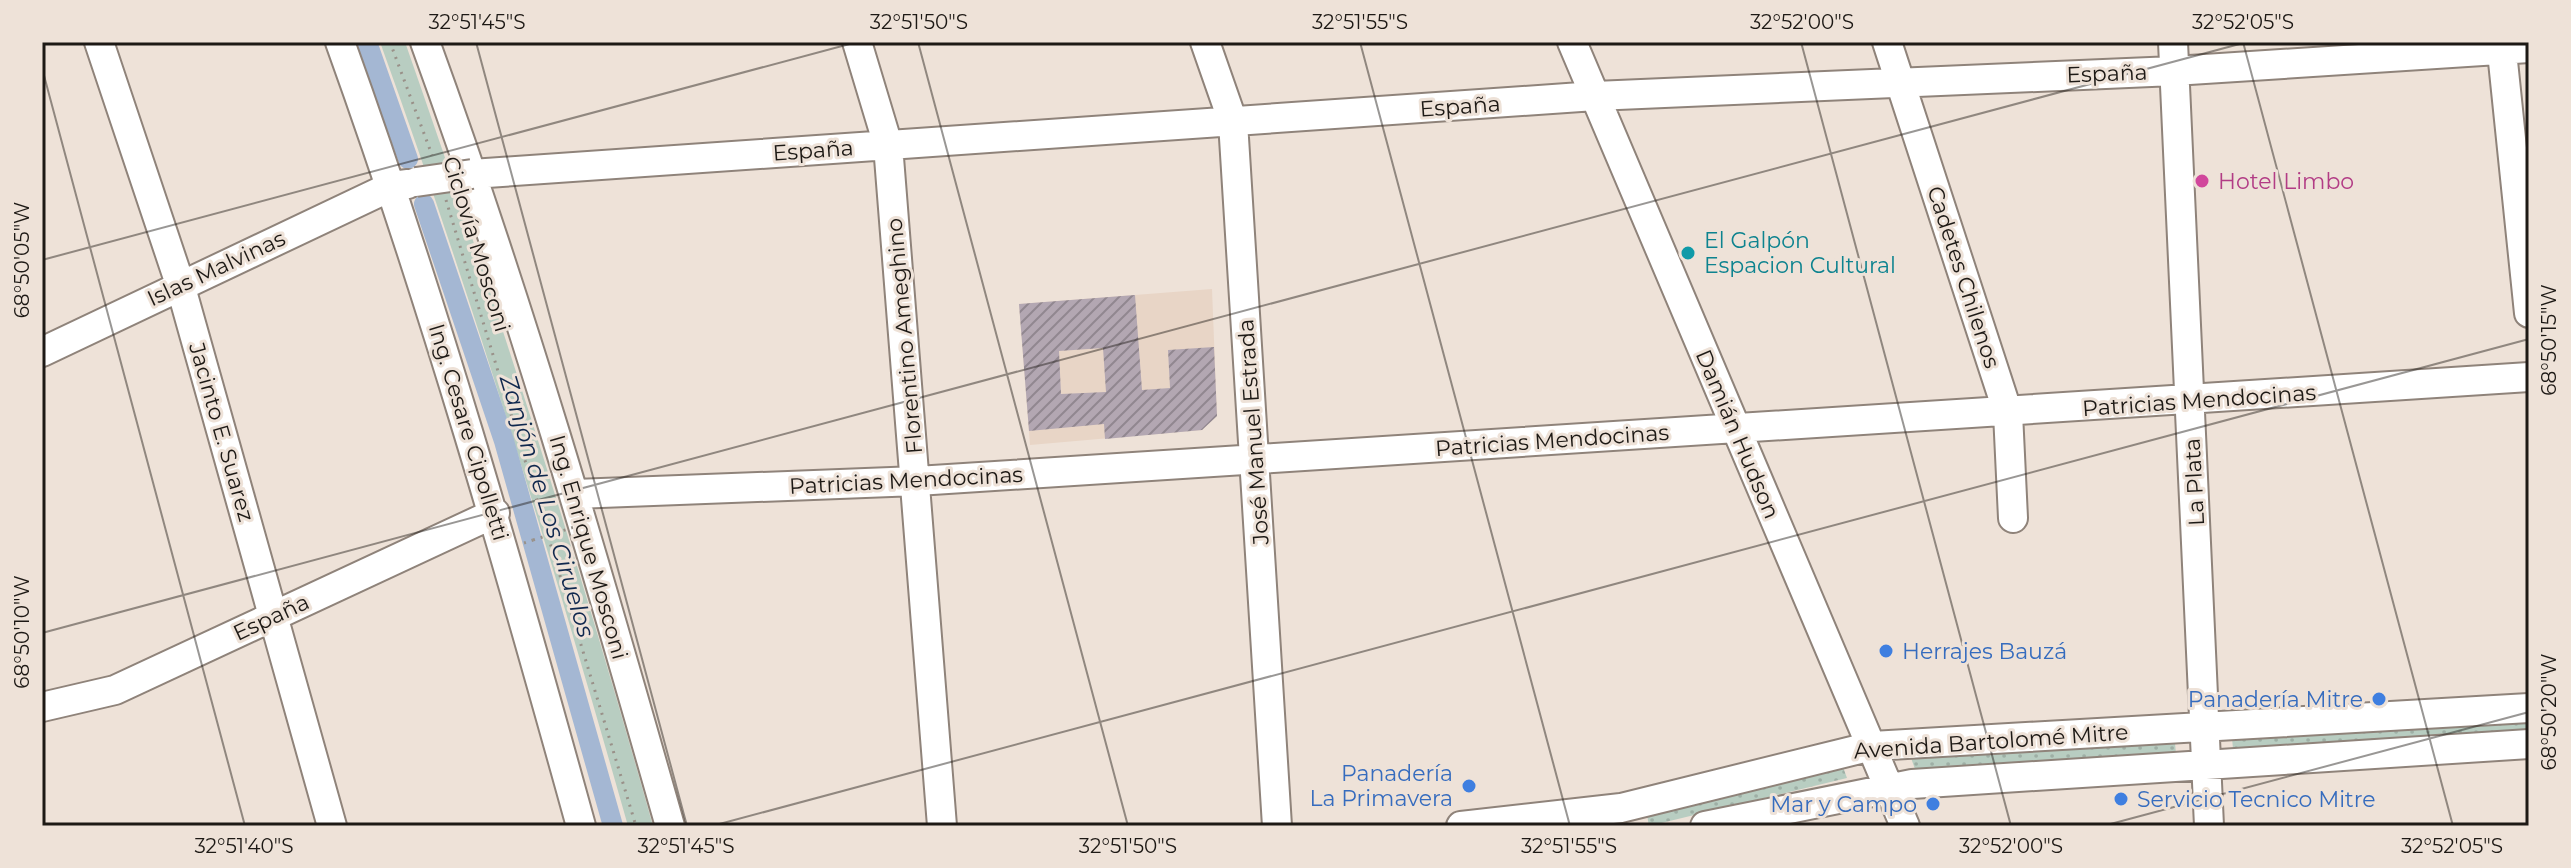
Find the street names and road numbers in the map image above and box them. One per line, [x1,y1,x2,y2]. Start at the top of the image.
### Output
street label: España [2066,59,2148,88]
street label: España [1419,90,1501,123]
street label: España [772,134,854,167]
street label: Ciclovía Mosconi [437,153,516,335]
street label: Cadetes Chilenos [1921,183,2006,372]
street label: Florentino Ameghino [881,217,928,455]
street label: Islas Malvinas [143,225,290,312]
street label: José Manuel Estrada [1232,318,1275,547]
street label: Ing. Cesare Cipolletti [423,320,514,544]
street label: Jacinto E. Suarez [183,339,260,525]
street label: Damián Hudson [1690,346,1785,523]
street label: Patricias Mendocinas [2081,379,2317,422]
street label: Patricias Mendocinas [1434,419,1670,462]
street label: Ing. Enrique Mosconi [544,432,634,662]
street label: La Plata [2179,437,2210,527]
street label: Patricias Mendocinas [788,461,1024,500]
street label: España [229,588,314,647]
street label: Avenida Bartolomé Mitre [1853,718,2129,765]

